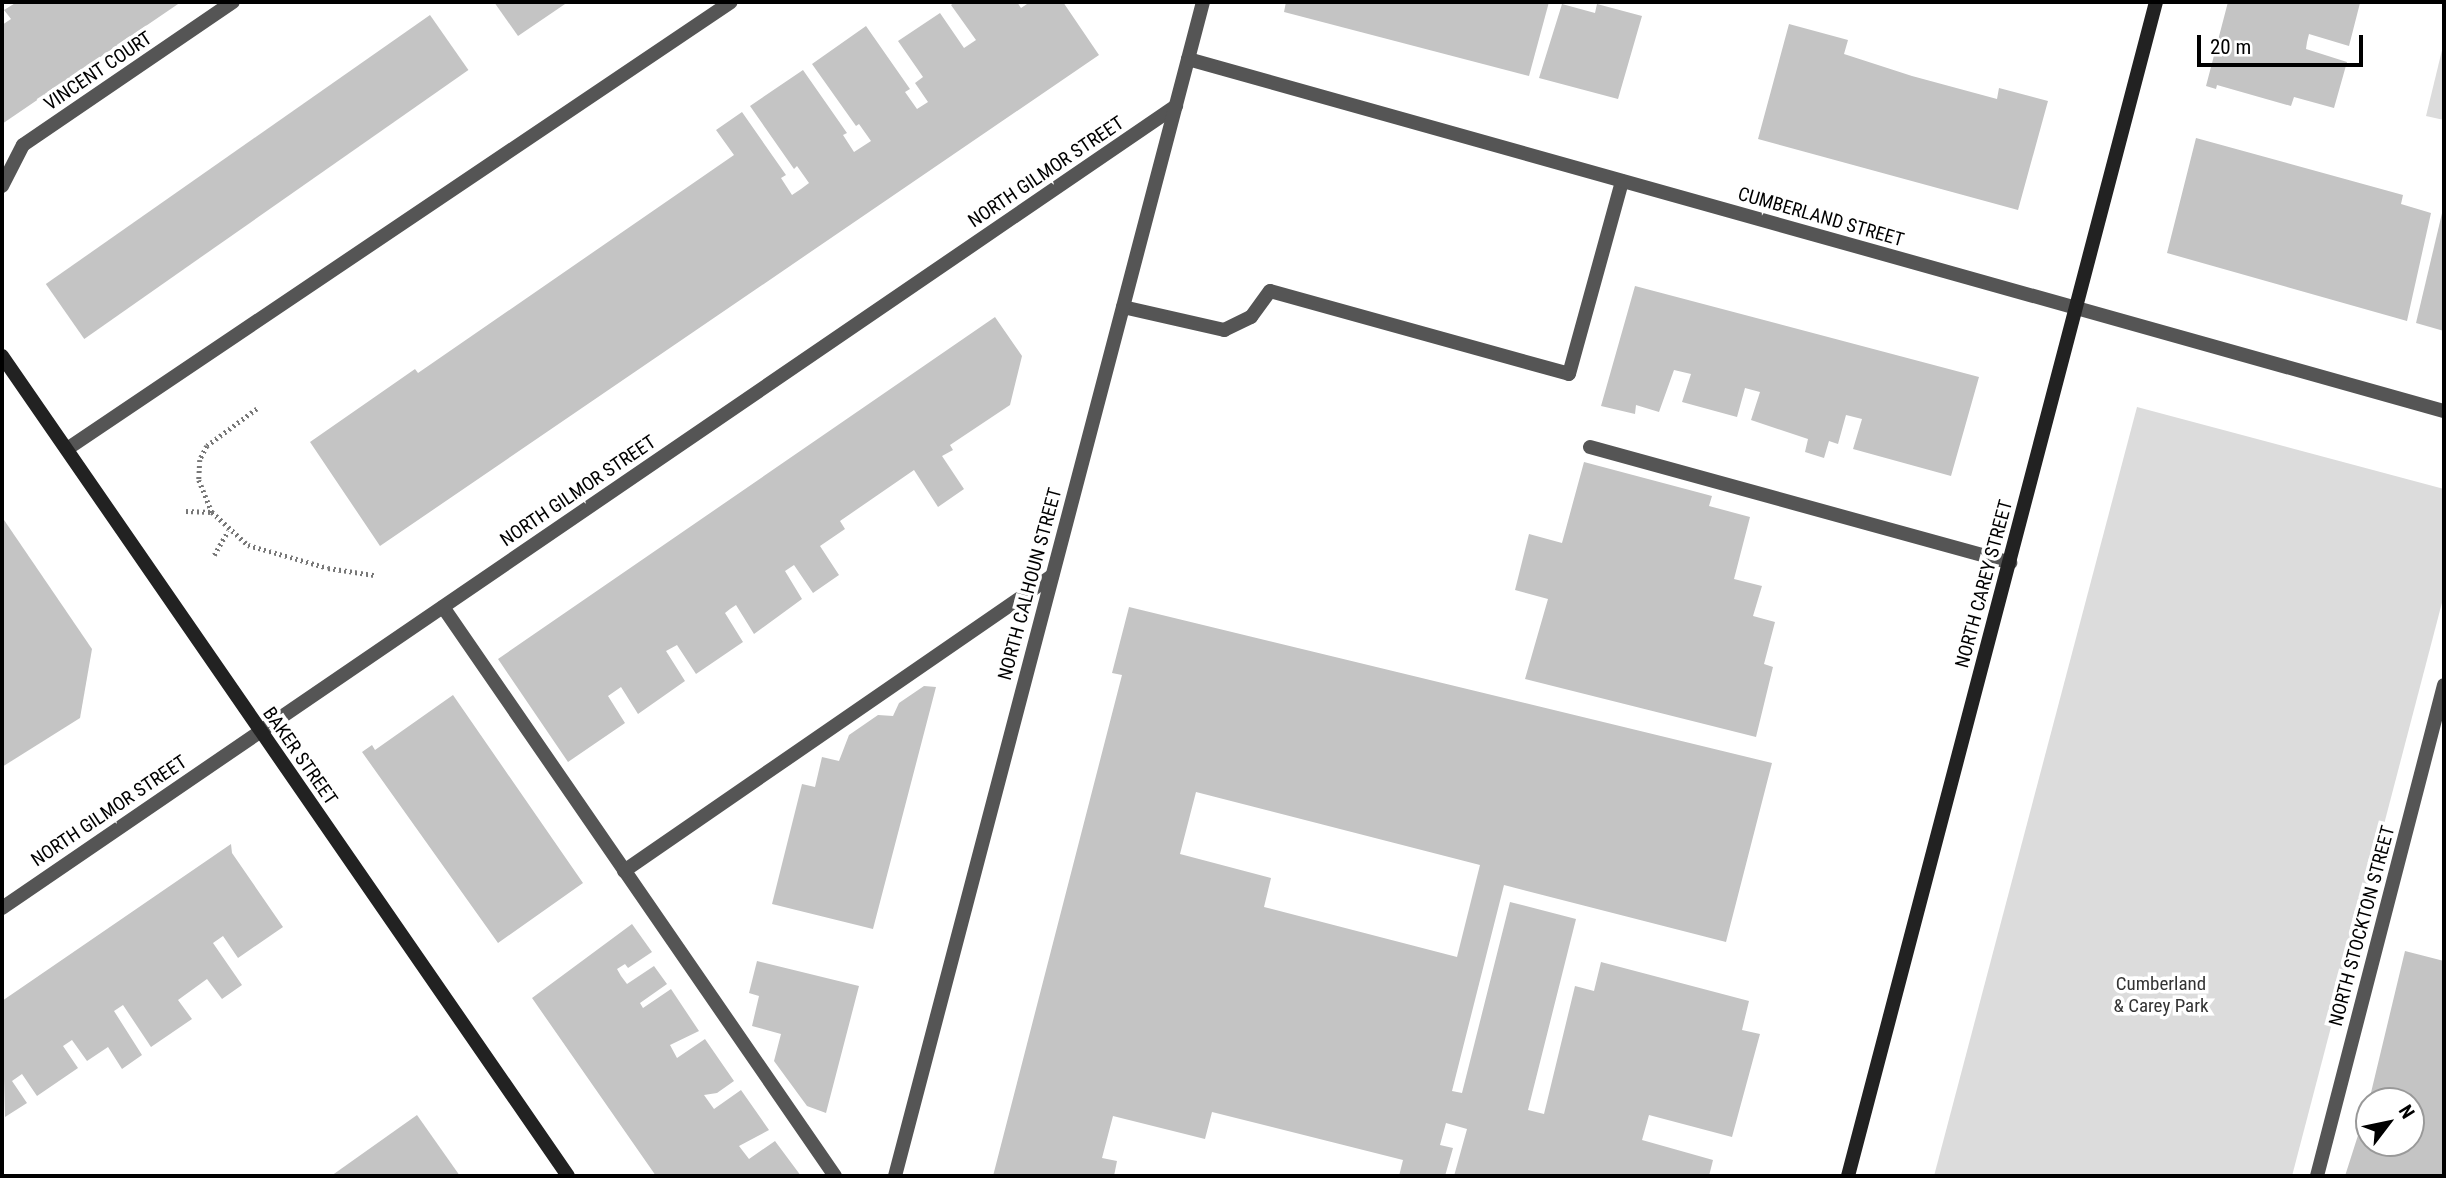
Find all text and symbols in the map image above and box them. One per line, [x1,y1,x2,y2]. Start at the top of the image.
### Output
scale bar [2201,21,2367,65]
street label: VINCENT COURT [40,27,156,115]
text: 20 m [2210,35,2251,59]
street label: NORTH GILMOR STREET [964,111,1128,233]
street label: CUMBERLAND STREET [1735,182,1907,252]
street label: NORTH GILMOR STREET [496,430,660,552]
street label: NORTH CALHOUN STREET [993,485,1067,683]
street label: NORTH CAREY STREET [1951,498,2017,670]
street label: BAKER STREET [258,703,342,809]
street label: NORTH GILMOR STREET [27,750,191,872]
street label: NORTH STOCKTON STREET [2324,823,2400,1029]
park label: Cumberland & Carey Park [2113,973,2209,1017]
north arrow [2355,1087,2425,1157]
text: N [2394,1101,2419,1123]

